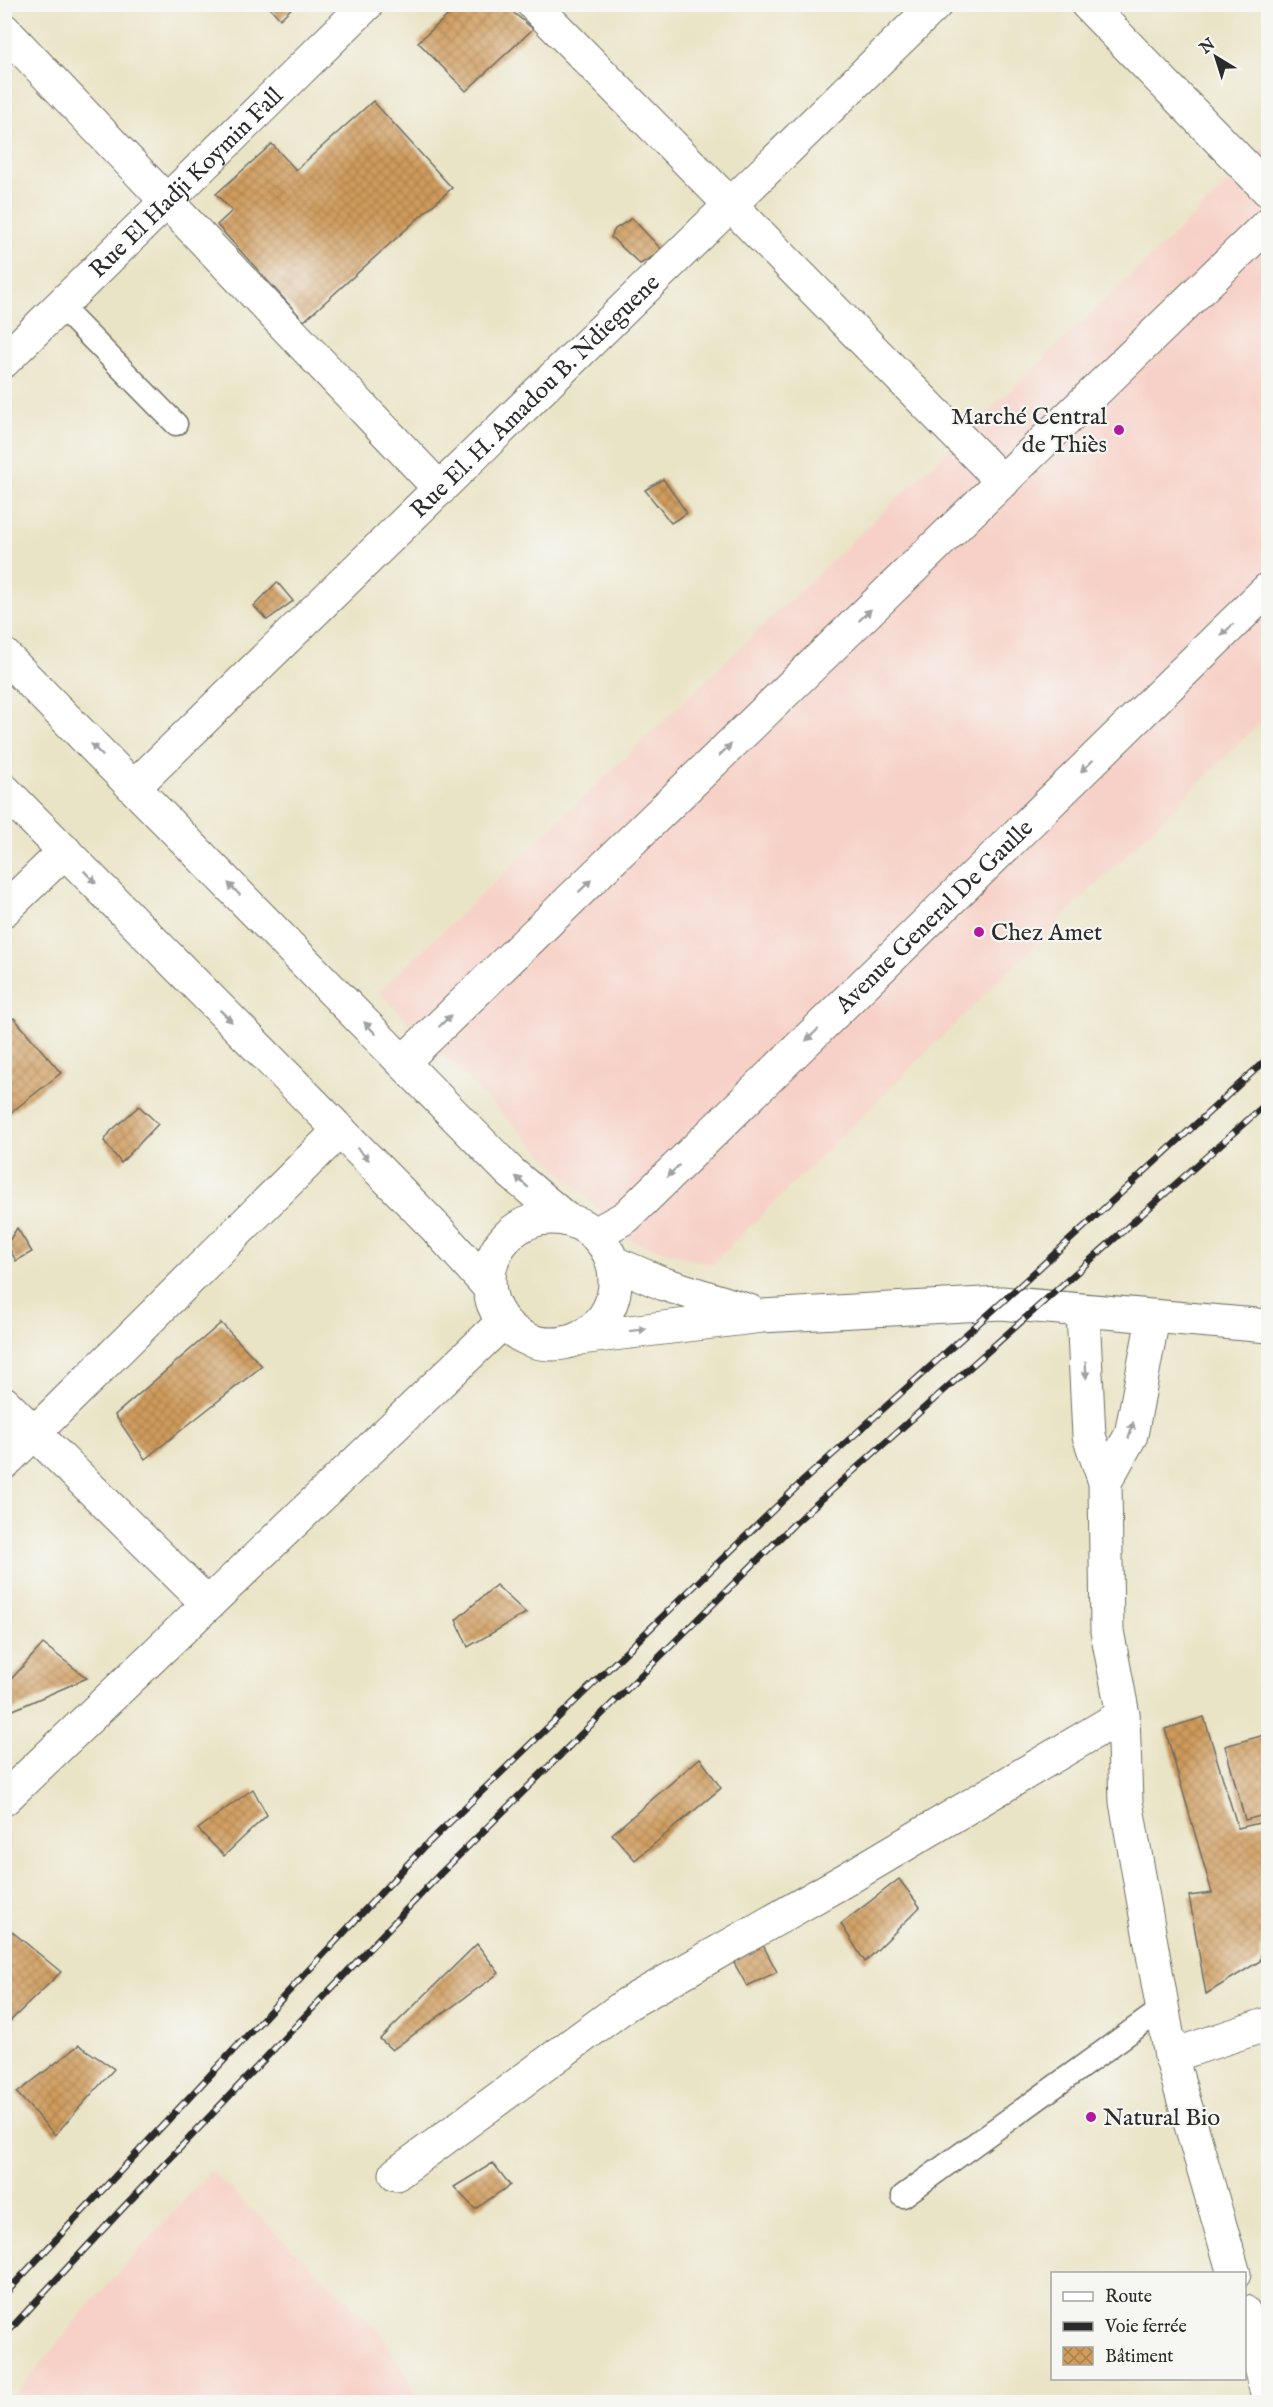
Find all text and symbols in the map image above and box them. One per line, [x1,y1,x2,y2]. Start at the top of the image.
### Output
north arrow [1186,27,1246,87]
text: N [1196,35,1220,60]
street label: Rue El Hadji Koymin Fall [83,81,291,285]
street label: Rue El. H. Amadou B. Ndieguene [404,268,667,526]
place label: Marché Central de Thiès [951,402,1107,461]
marker: Marché Central de Thiès [1112,423,1126,437]
one-way arrow [858,608,872,622]
one-way arrow [1220,623,1234,637]
one-way arrow [91,743,105,757]
one-way arrow [718,743,733,757]
one-way arrow [1081,759,1095,773]
street label: Avenue General De Gaulle [829,813,1040,1021]
one-way arrow [82,869,96,883]
one-way arrow [578,879,592,893]
one-way arrow [227,882,241,896]
place label: Chez Amet [991,918,1102,949]
marker: Chez Amet [972,925,986,939]
one-way arrow [219,1008,233,1022]
one-way arrow [438,1015,452,1029]
one-way arrow [363,1021,377,1036]
one-way arrow [806,1027,820,1041]
one-way arrow [356,1147,370,1161]
one-way arrow [666,1163,680,1177]
one-way arrow [515,1176,530,1189]
one-way arrow [629,1326,648,1335]
one-way arrow [1081,1361,1090,1380]
one-way arrow [1127,1421,1136,1439]
place label: Natural Bio [1103,2103,1220,2134]
marker: Natural Bio [1084,2110,1098,2124]
legend [1051,2272,1246,2380]
text: Route [1105,2286,1152,2309]
text: Voie ferrée [1104,2316,1187,2339]
text: Bâtiment [1105,2346,1174,2369]

